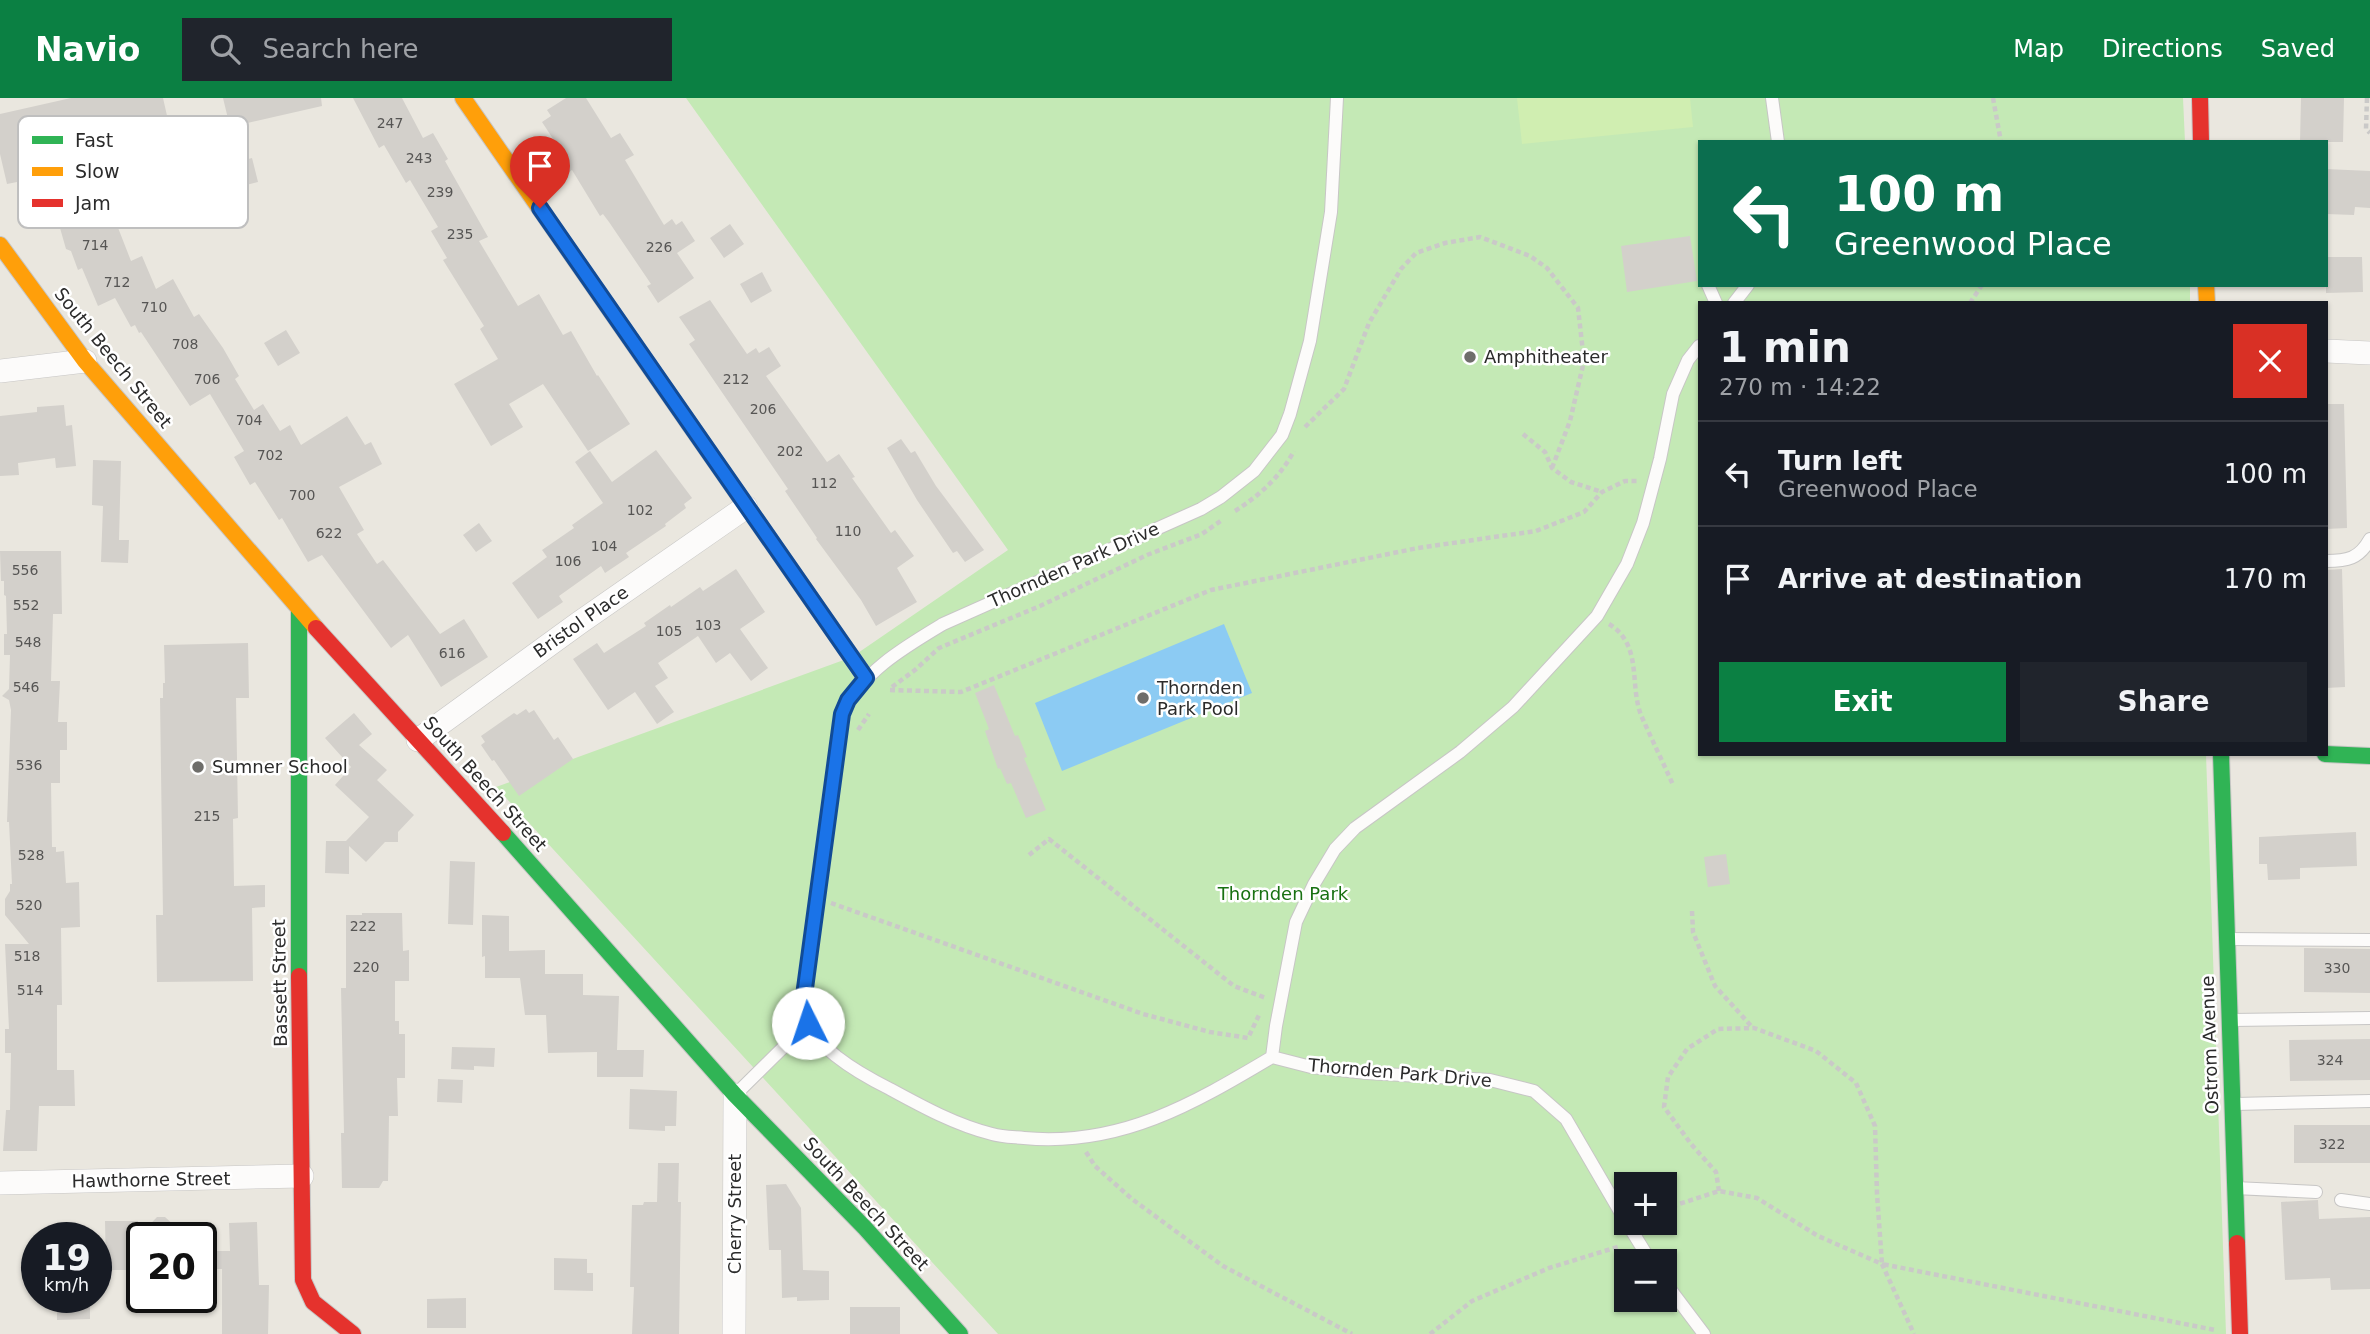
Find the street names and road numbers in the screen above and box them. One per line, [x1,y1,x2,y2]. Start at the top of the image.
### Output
street label: South Beech Street [50,283,176,432]
street label: Thornden Park Drive [984,517,1162,612]
street label: Bristol Place [529,581,632,662]
street label: South Beech Street [419,712,551,855]
street label: Bassett Street [268,919,291,1047]
street label: Ostrom Avenue [2197,975,2222,1115]
street label: Thornden Park Drive [1306,1054,1493,1091]
street label: South Beech Street [799,1133,933,1275]
street label: Cherry Street [724,1154,745,1274]
street label: Hawthorne Street [71,1168,231,1191]

